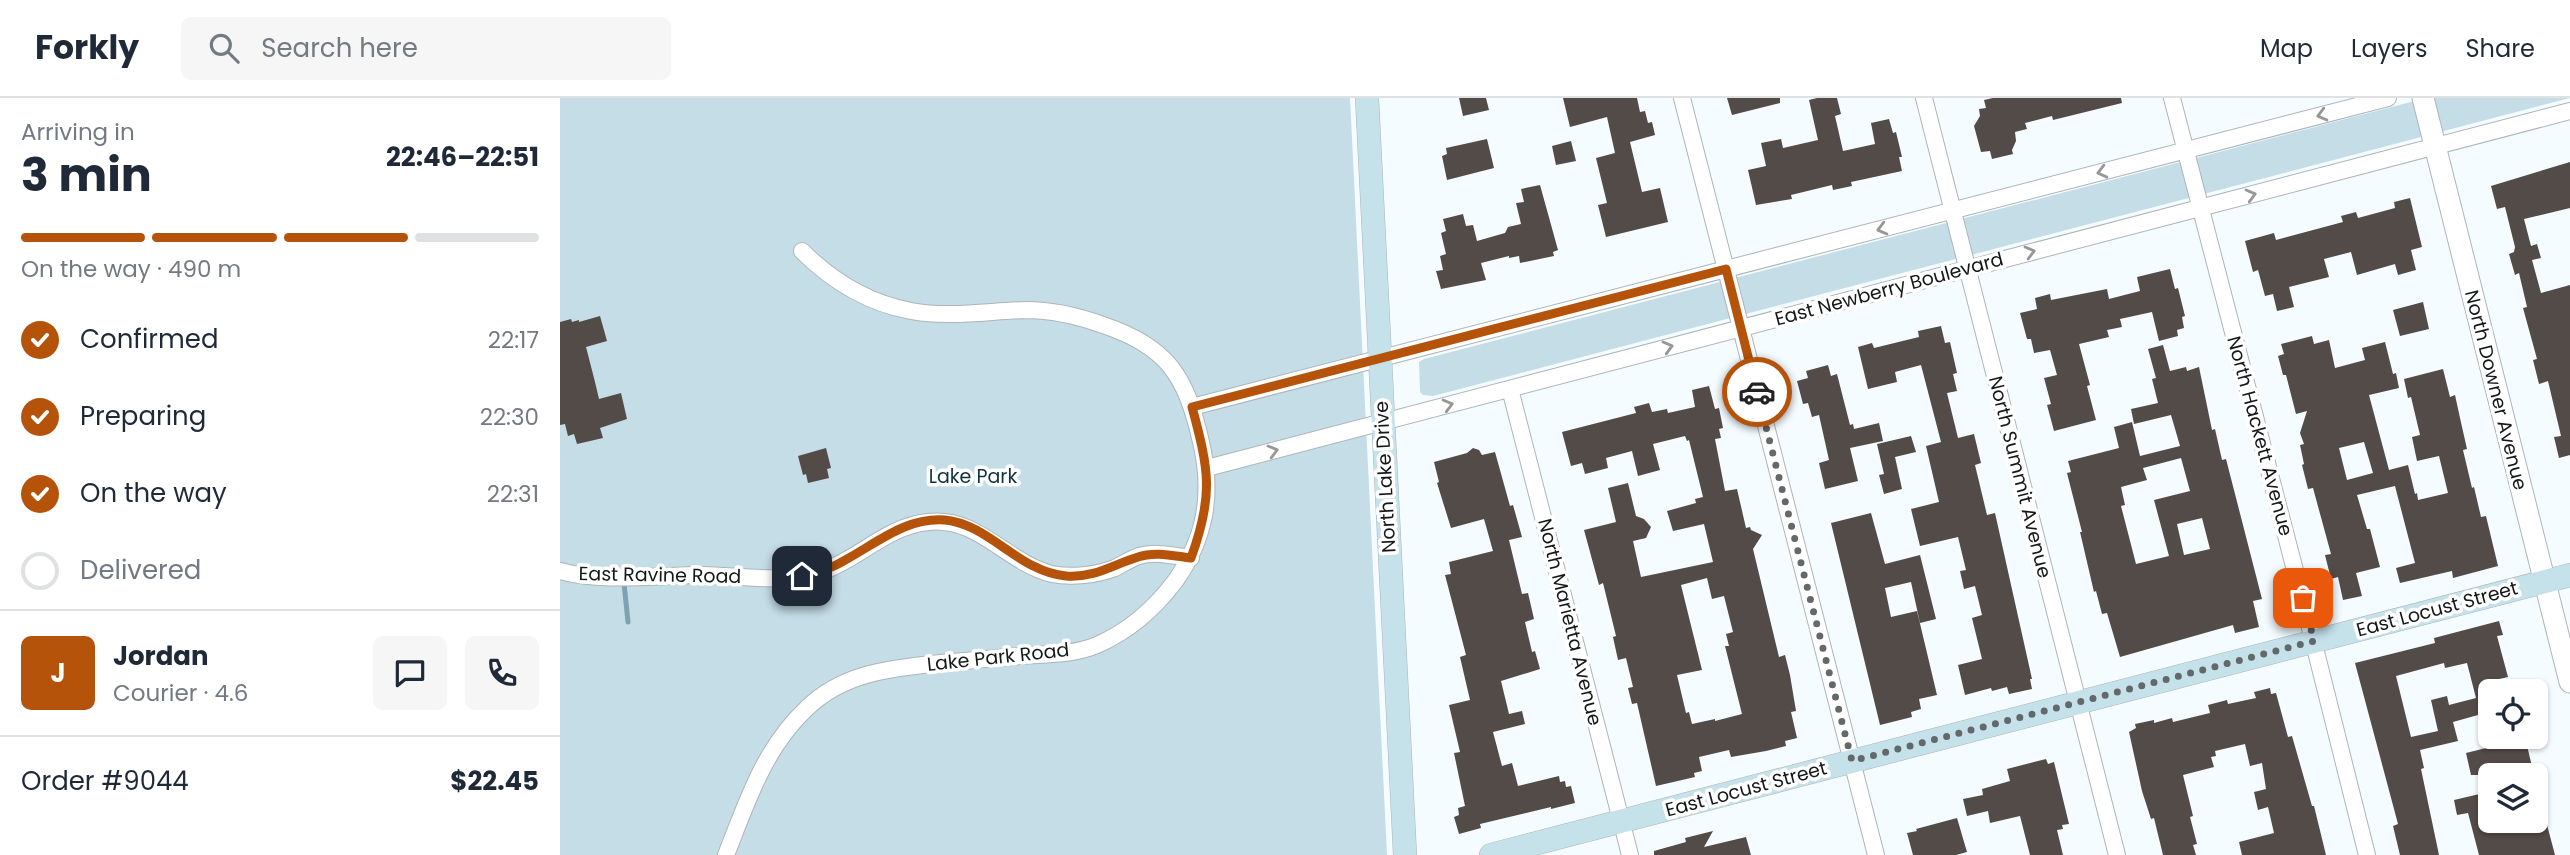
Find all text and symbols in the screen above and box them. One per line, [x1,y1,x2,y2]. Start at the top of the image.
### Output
search box [181,17,671,80]
text: Forkly [35,24,139,71]
icon: search [205,29,243,67]
text: Search here [261,30,418,66]
text: Map [2260,32,2313,65]
text: Layers [2351,32,2427,65]
text: Share [2465,32,2535,65]
one-way arrow [2316,107,2328,121]
text: Arriving in [21,116,135,148]
text: 22:46–22:51 [386,139,539,175]
text: 3 min [21,143,152,207]
one-way arrow [2096,164,2108,178]
one-way arrow [2244,189,2256,203]
one-way arrow [1876,221,1888,235]
street label: East Newberry Boulevard [1772,245,2006,333]
one-way arrow [2024,246,2036,260]
text: On the way · 490 m [21,253,241,285]
street label: North Downer Avenue [2458,287,2534,493]
icon: check [21,321,59,359]
text: Confirmed [80,321,218,357]
text: 22:17 [488,324,539,356]
street label: North Hackett Avenue [2220,333,2300,539]
one-way arrow [1662,341,1674,355]
courier [1722,357,1792,427]
icon: car [1738,373,1776,411]
street label: North Summit Avenue [1982,373,2058,581]
icon: check [21,398,59,436]
text: Preparing [80,398,206,434]
one-way arrow [1442,399,1454,413]
street label: North Lake Drive [1368,400,1402,554]
text: 22:30 [480,401,539,433]
one-way arrow [1267,445,1279,459]
park label: Lake Park [929,463,1017,490]
icon: check [21,475,59,513]
text: On the way [80,475,227,511]
text: 22:31 [487,478,539,510]
street label: North Marietta Avenue [1531,516,1609,728]
pin [772,546,832,606]
text: Delivered [80,552,201,588]
icon: home [783,557,821,595]
street label: East Ravine Road [578,560,742,590]
pin [2273,568,2333,628]
street label: East Locust Street [2353,574,2521,644]
icon: bag [2284,579,2322,617]
button: chat [373,636,447,710]
button: phone [465,636,539,710]
street label: Lake Park Road [926,636,1070,678]
text: Jordan [113,638,209,674]
text: J [50,655,66,691]
text: Courier · 4.6 [113,677,248,709]
map controls [2478,679,2548,833]
button: locate [2478,679,2548,749]
street label: East Locust Street [1662,754,1830,824]
text: Order #9044 [21,763,189,799]
text: $22.45 [450,763,539,799]
button: layers [2478,763,2548,833]

